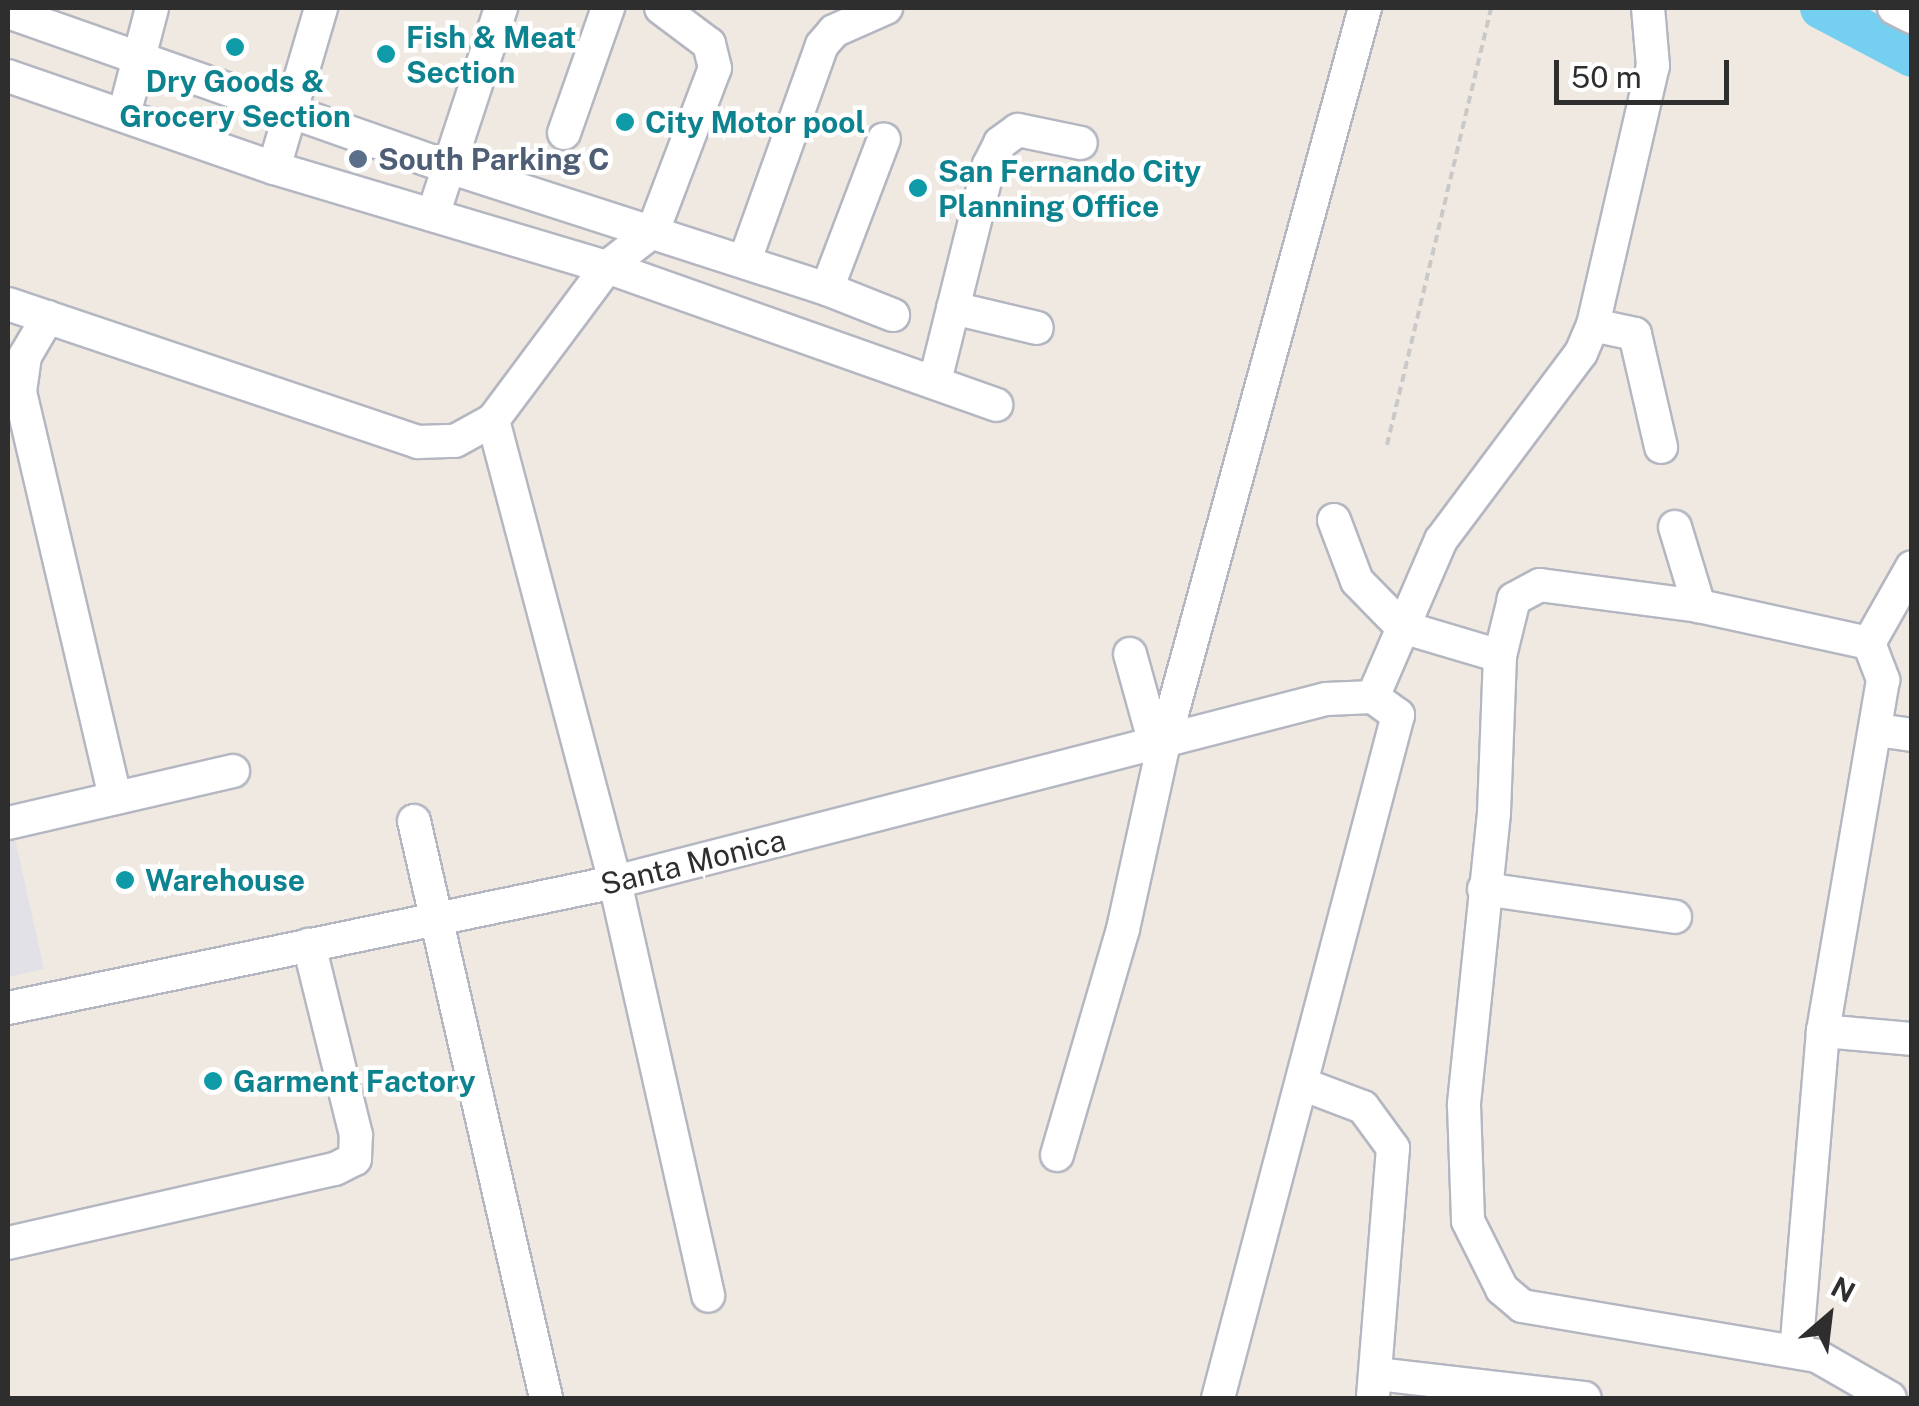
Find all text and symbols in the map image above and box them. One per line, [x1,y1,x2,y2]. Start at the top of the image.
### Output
place label: Fish & Meat Section [406,19,576,90]
marker: Dry Goods & Grocery Section [224,36,246,58]
scale bar [1559,40,1734,102]
marker: Fish & Meat Section [375,43,397,65]
text: 50 m [1571,59,1642,95]
place label: Dry Goods & Grocery Section [119,63,351,134]
place label: City Motor pool [645,104,866,140]
marker: City Motor pool [614,111,636,133]
place label: South Parking C [378,141,610,177]
marker: South Parking C [347,148,369,170]
place label: San Fernando City Planning Office [938,153,1201,224]
marker: San Fernando City Planning Office [907,177,929,199]
street label: Santa Monica [597,822,789,902]
place label: Warehouse [145,862,305,898]
marker: Warehouse [114,869,136,891]
place label: Garment Factory [233,1063,476,1099]
marker: Garment Factory [202,1070,224,1092]
north arrow [1779,1266,1879,1366]
text: N [1826,1269,1861,1309]

